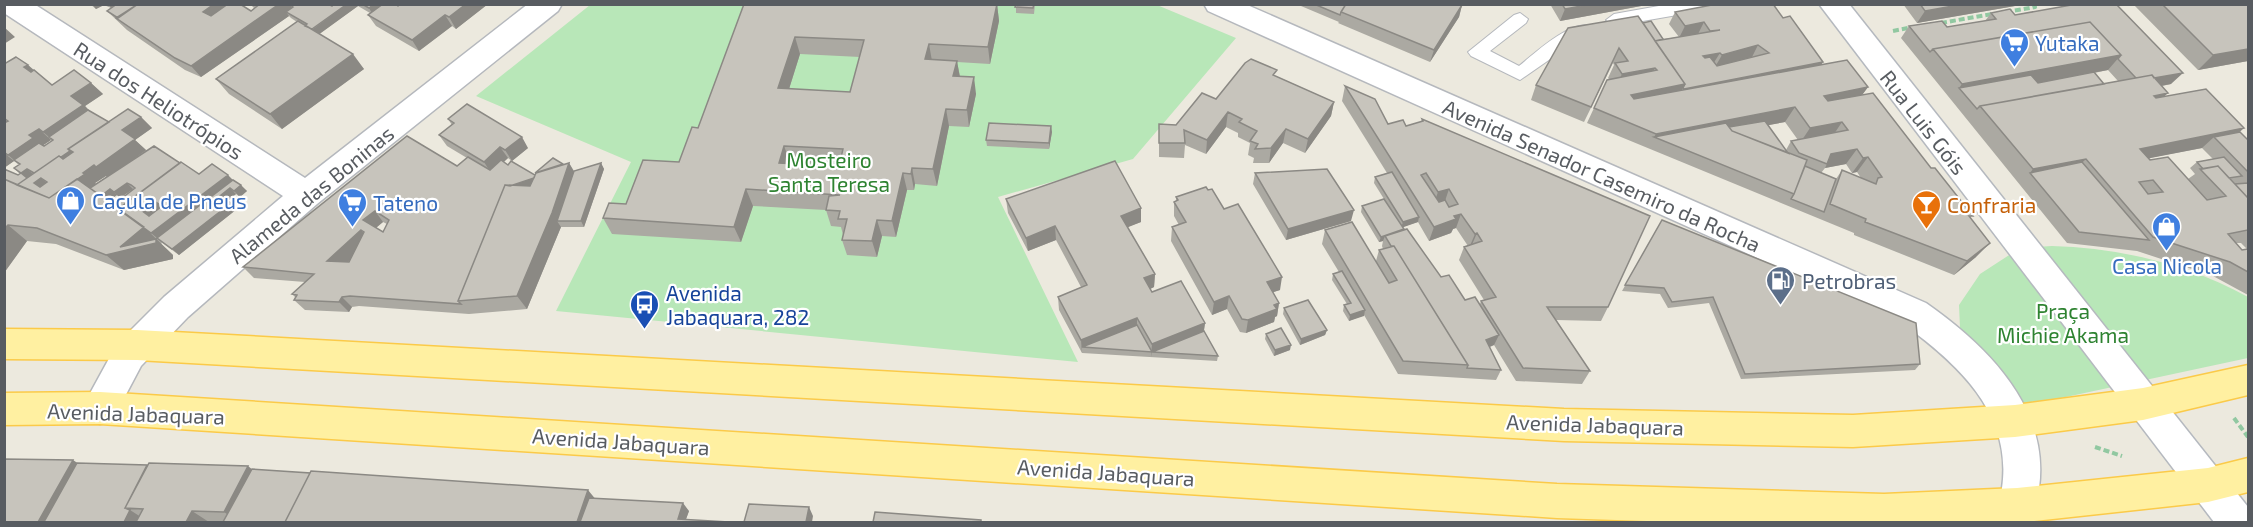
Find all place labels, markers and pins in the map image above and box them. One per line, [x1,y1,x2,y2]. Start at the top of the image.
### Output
supermarket icon: Yutaka [1998,26,2030,68]
place label: Yutaka [2035,30,2100,55]
shop icon: Caçula de Pneus [55,184,87,226]
supermarket icon: Tateno [336,186,368,228]
place label: Caçula de Pneus [92,188,247,215]
bar icon: Confraria [1910,188,1942,230]
place label: Tateno [373,190,438,215]
place label: Confraria [1947,192,2036,217]
shop icon: Casa Nicola [2151,210,2183,252]
place label: Casa Nicola [2112,253,2222,278]
fuel station icon: Petrobras [1765,264,1797,306]
place label: Petrobras [1802,268,1896,293]
place label: Avenida Jabaquara, 282 [666,280,809,329]
bus stop icon: Avenida Jabaquara, 282 [629,288,661,330]

